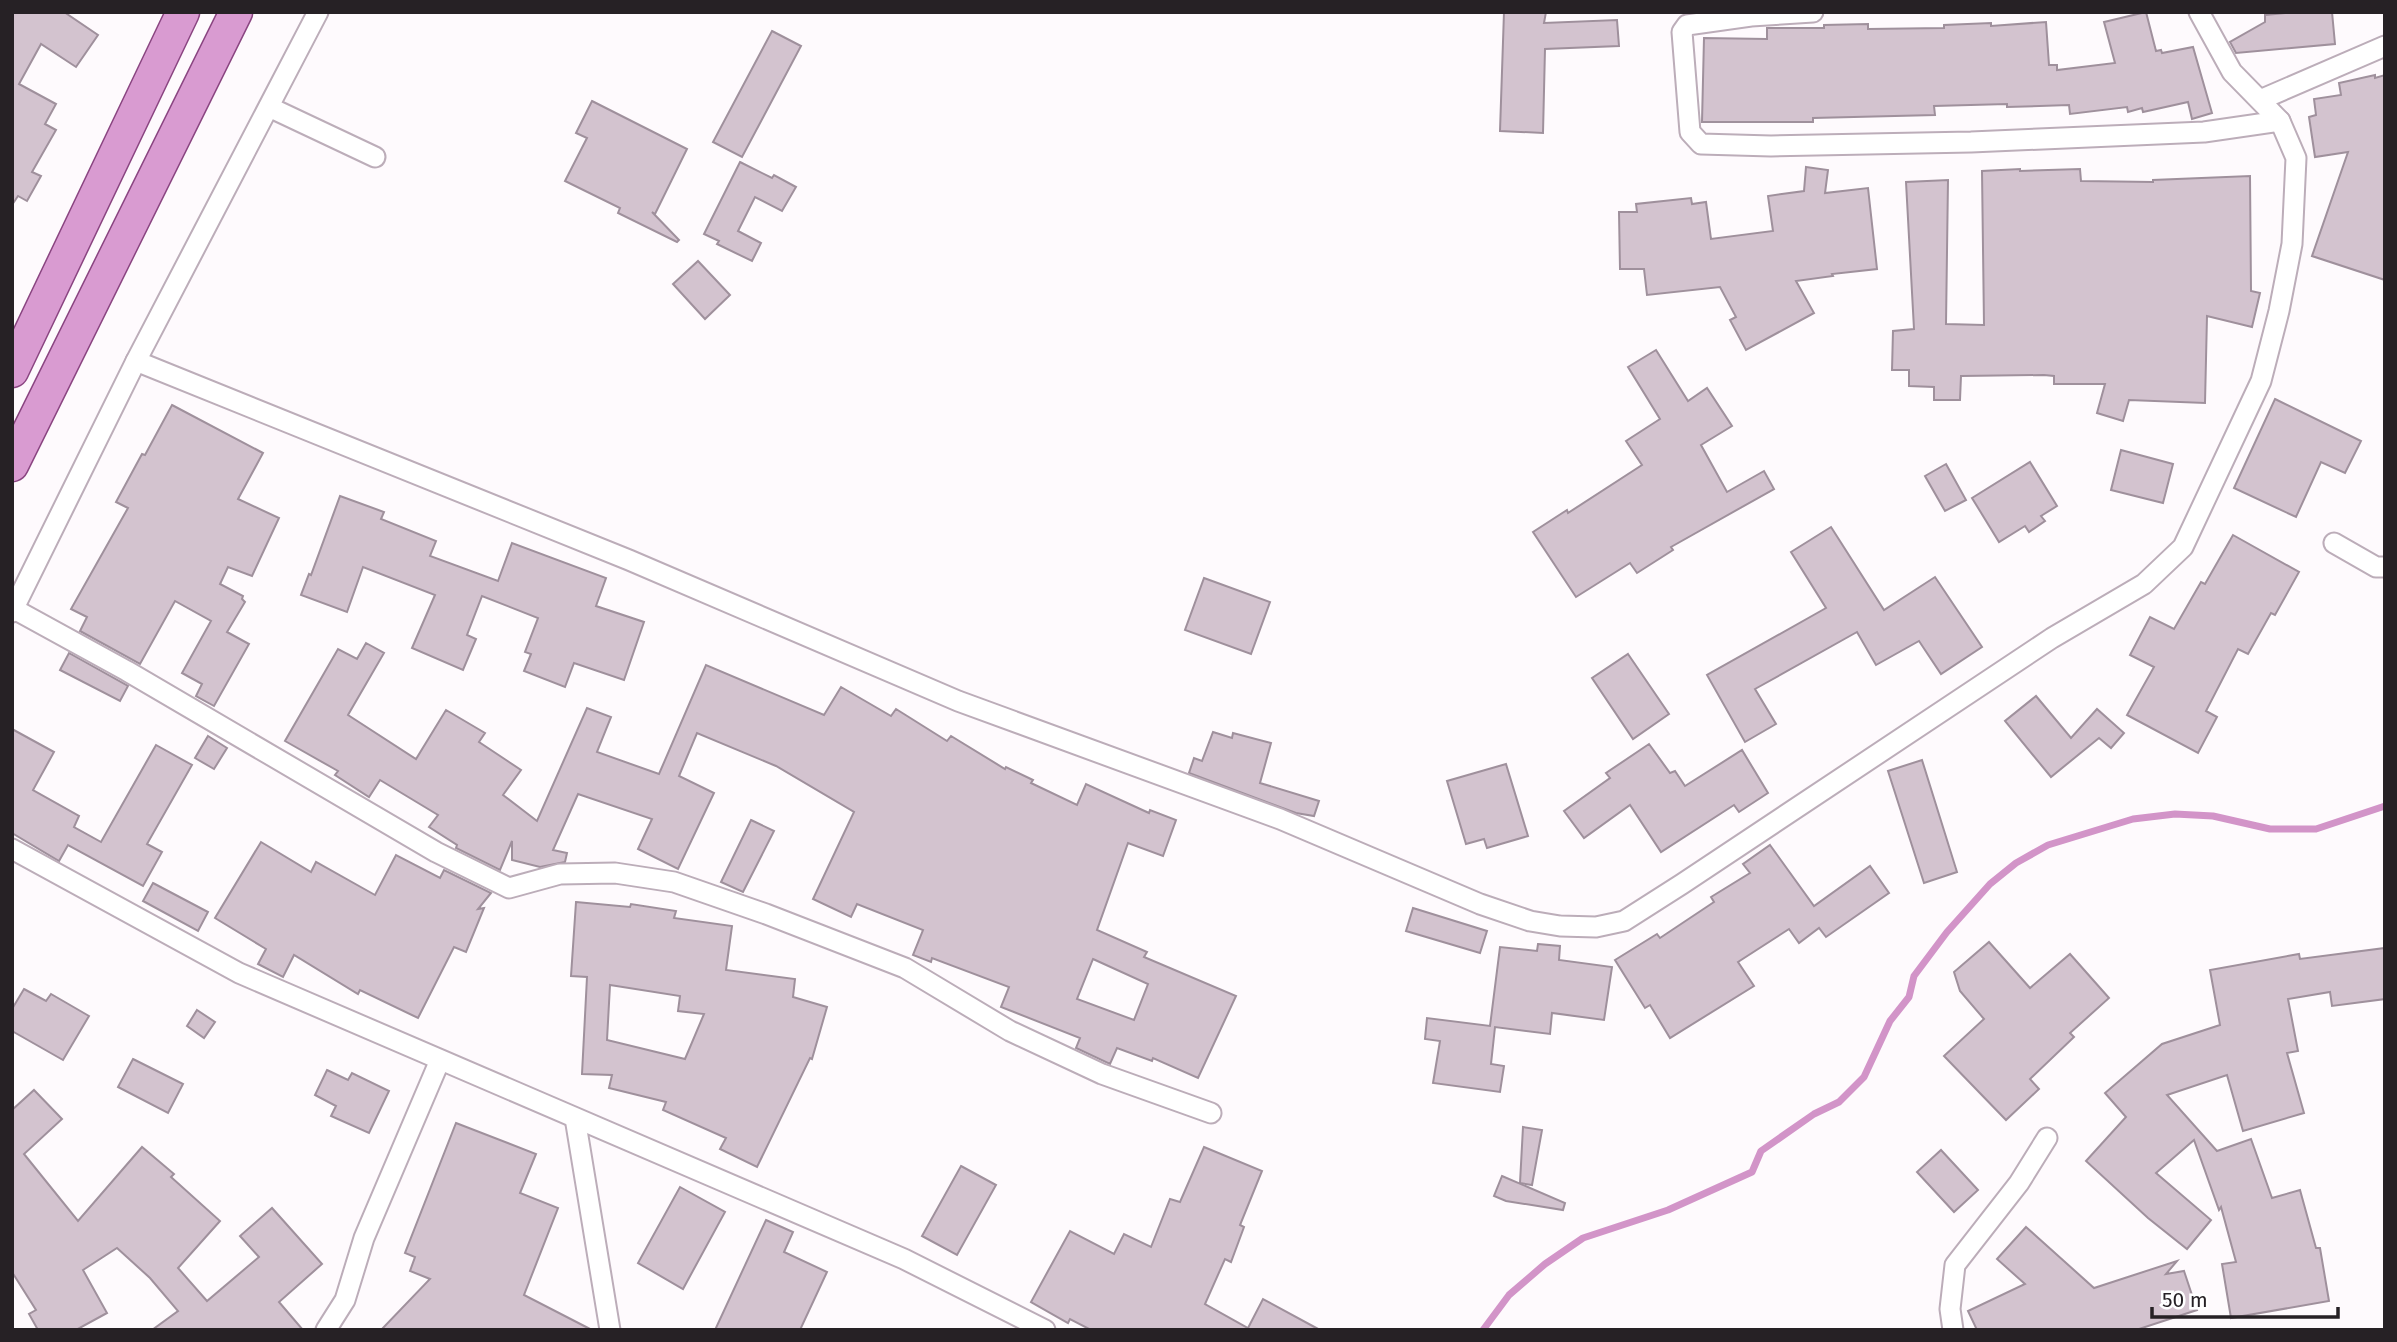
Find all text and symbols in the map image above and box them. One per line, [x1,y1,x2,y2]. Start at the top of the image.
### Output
scale bar [2152,1276,2338,1320]
text: 50 m [2162,1287,2208,1313]

